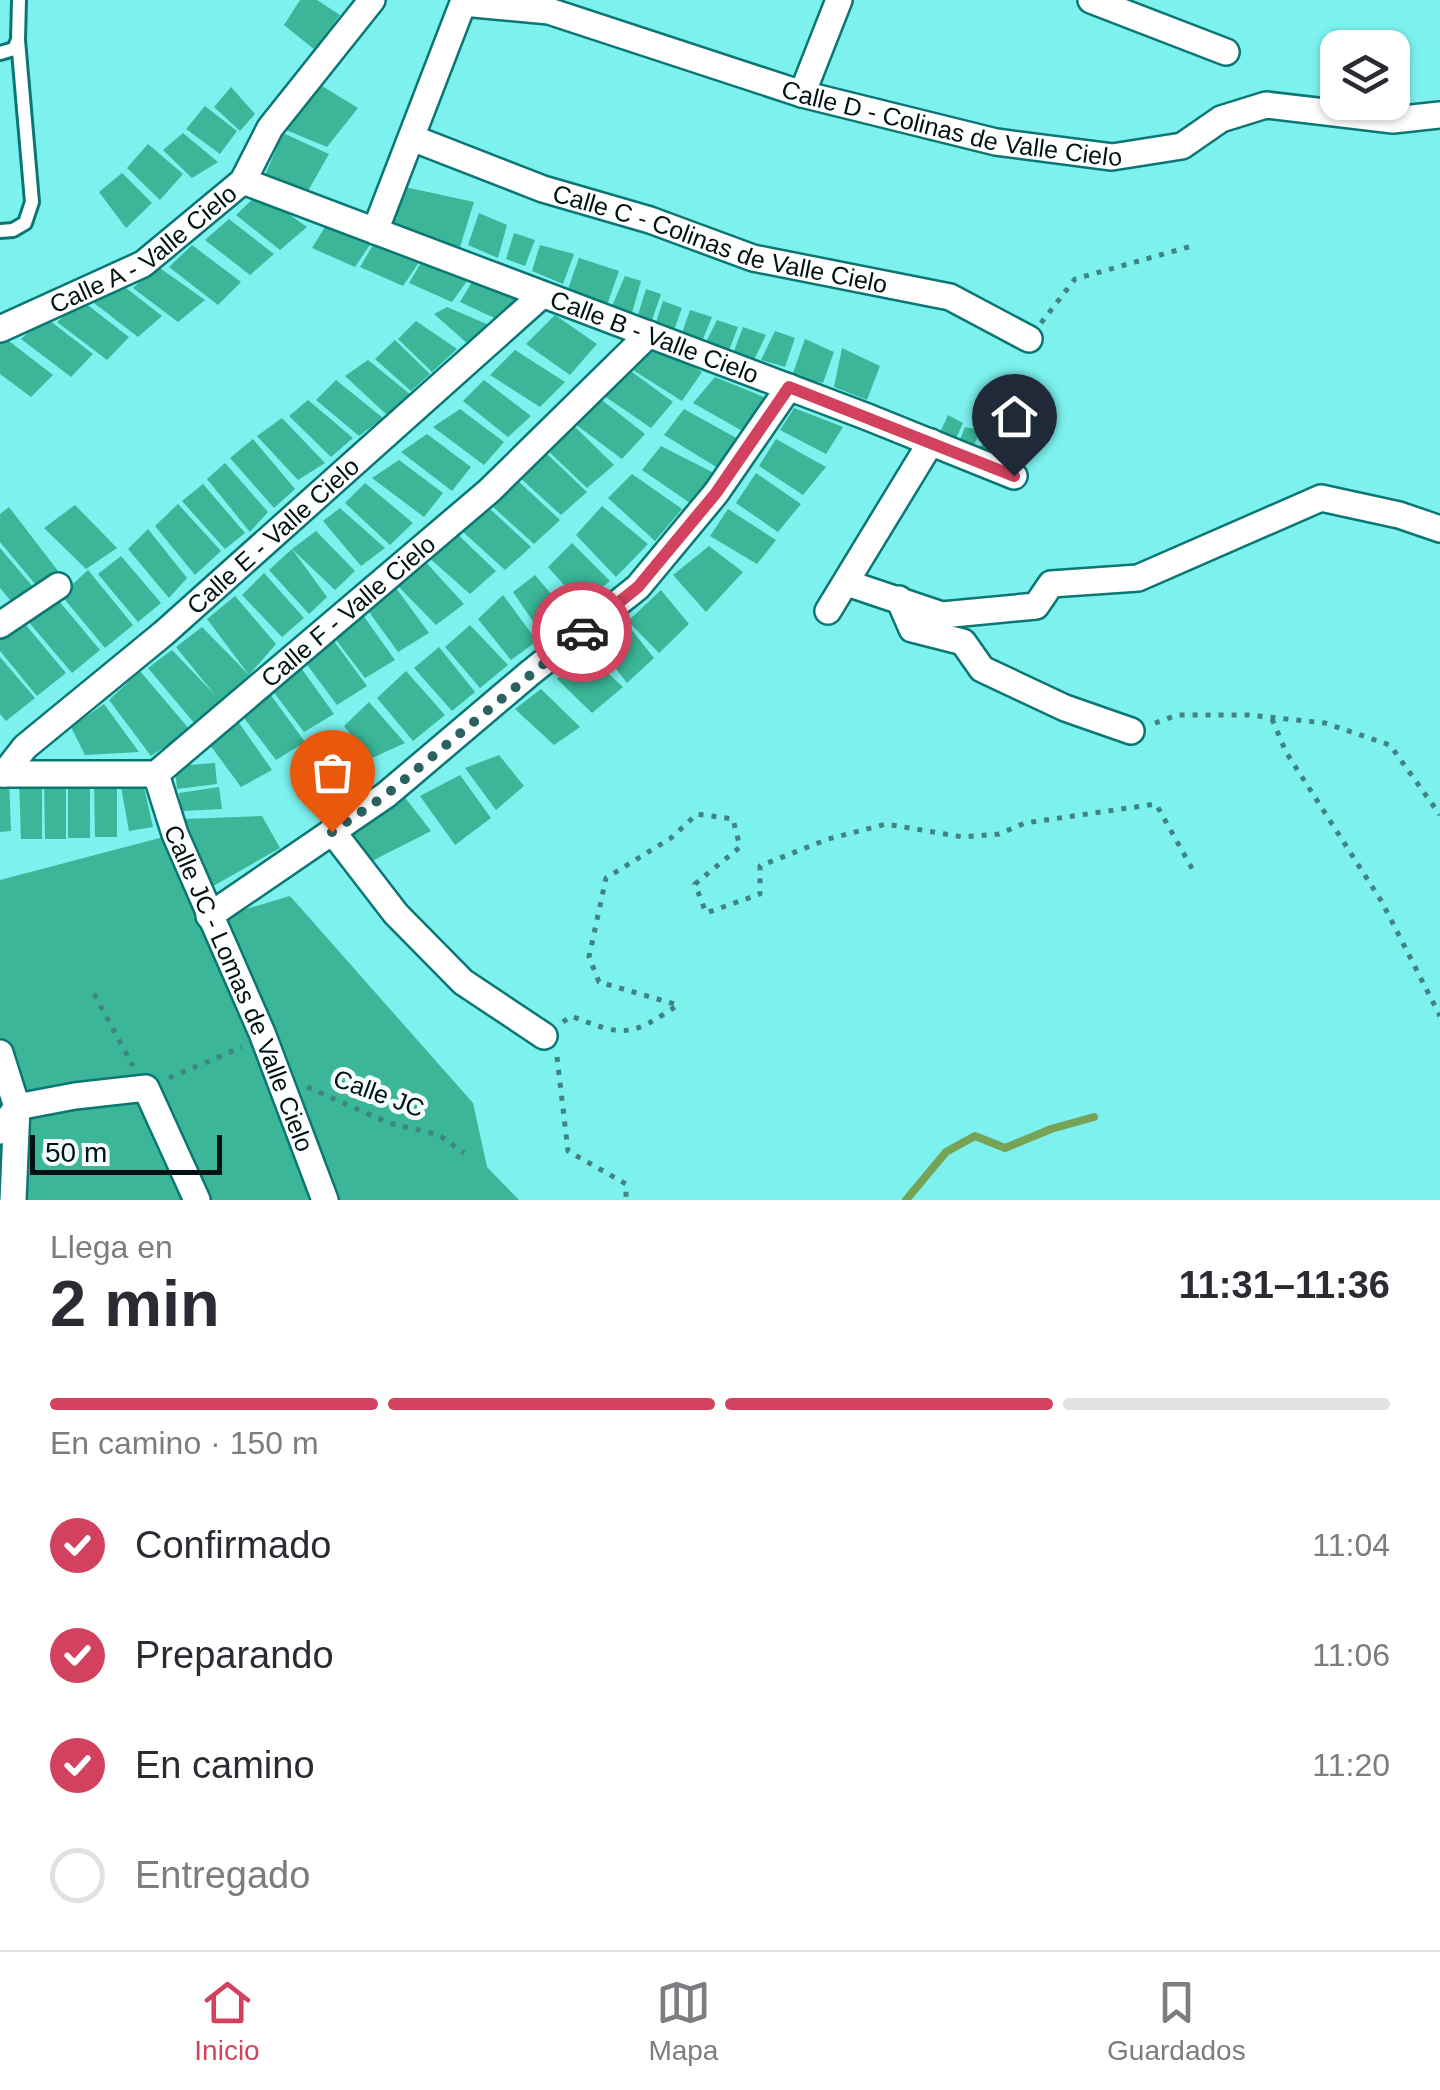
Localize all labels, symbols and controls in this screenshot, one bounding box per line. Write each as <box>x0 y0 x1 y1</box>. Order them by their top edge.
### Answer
map controls <box>1320 30 1410 120</box>
button: layers <box>1320 30 1410 120</box>
street label: Calle D - Colinas de Valle Cielo <box>778 74 1124 171</box>
street label: Calle A - Valle Cielo <box>45 179 242 319</box>
street label: Calle C - Colinas de Valle Cielo <box>550 179 890 298</box>
street label: Calle B - Valle Cielo <box>546 284 763 389</box>
pin <box>972 374 1057 477</box>
icon: home <box>987 389 1042 444</box>
street label: Calle E - Valle Cielo <box>181 452 364 620</box>
street label: Calle F - Valle Cielo <box>255 529 441 692</box>
courier <box>532 582 632 682</box>
icon: car <box>555 605 610 660</box>
pin <box>290 730 375 833</box>
icon: bag <box>305 745 360 800</box>
street label: Calle JC - Lomas de Valle Cielo <box>159 821 319 1155</box>
street label: Calle JC <box>330 1064 428 1122</box>
scale bar <box>30 1130 222 1174</box>
text: 50 m <box>45 1137 107 1168</box>
text: Llega en <box>50 1229 173 1265</box>
text: 11:31–11:36 <box>1179 1264 1390 1306</box>
text: 2 min <box>50 1267 220 1340</box>
text: En camino · 150 m <box>50 1425 319 1461</box>
icon: check <box>50 1518 105 1573</box>
text: Confirmado <box>135 1524 331 1566</box>
text: 11:04 <box>1312 1527 1390 1563</box>
icon: check <box>50 1628 105 1683</box>
text: Preparando <box>135 1634 334 1676</box>
text: 11:06 <box>1312 1637 1390 1673</box>
icon: check <box>50 1738 105 1793</box>
text: En camino <box>135 1744 315 1786</box>
text: 11:20 <box>1312 1747 1390 1783</box>
text: Entregado <box>135 1854 310 1896</box>
tab: Inicio <box>194 1975 260 2067</box>
tab: Mapa <box>648 1975 718 2067</box>
tab: Guardados <box>1107 1975 1246 2067</box>

